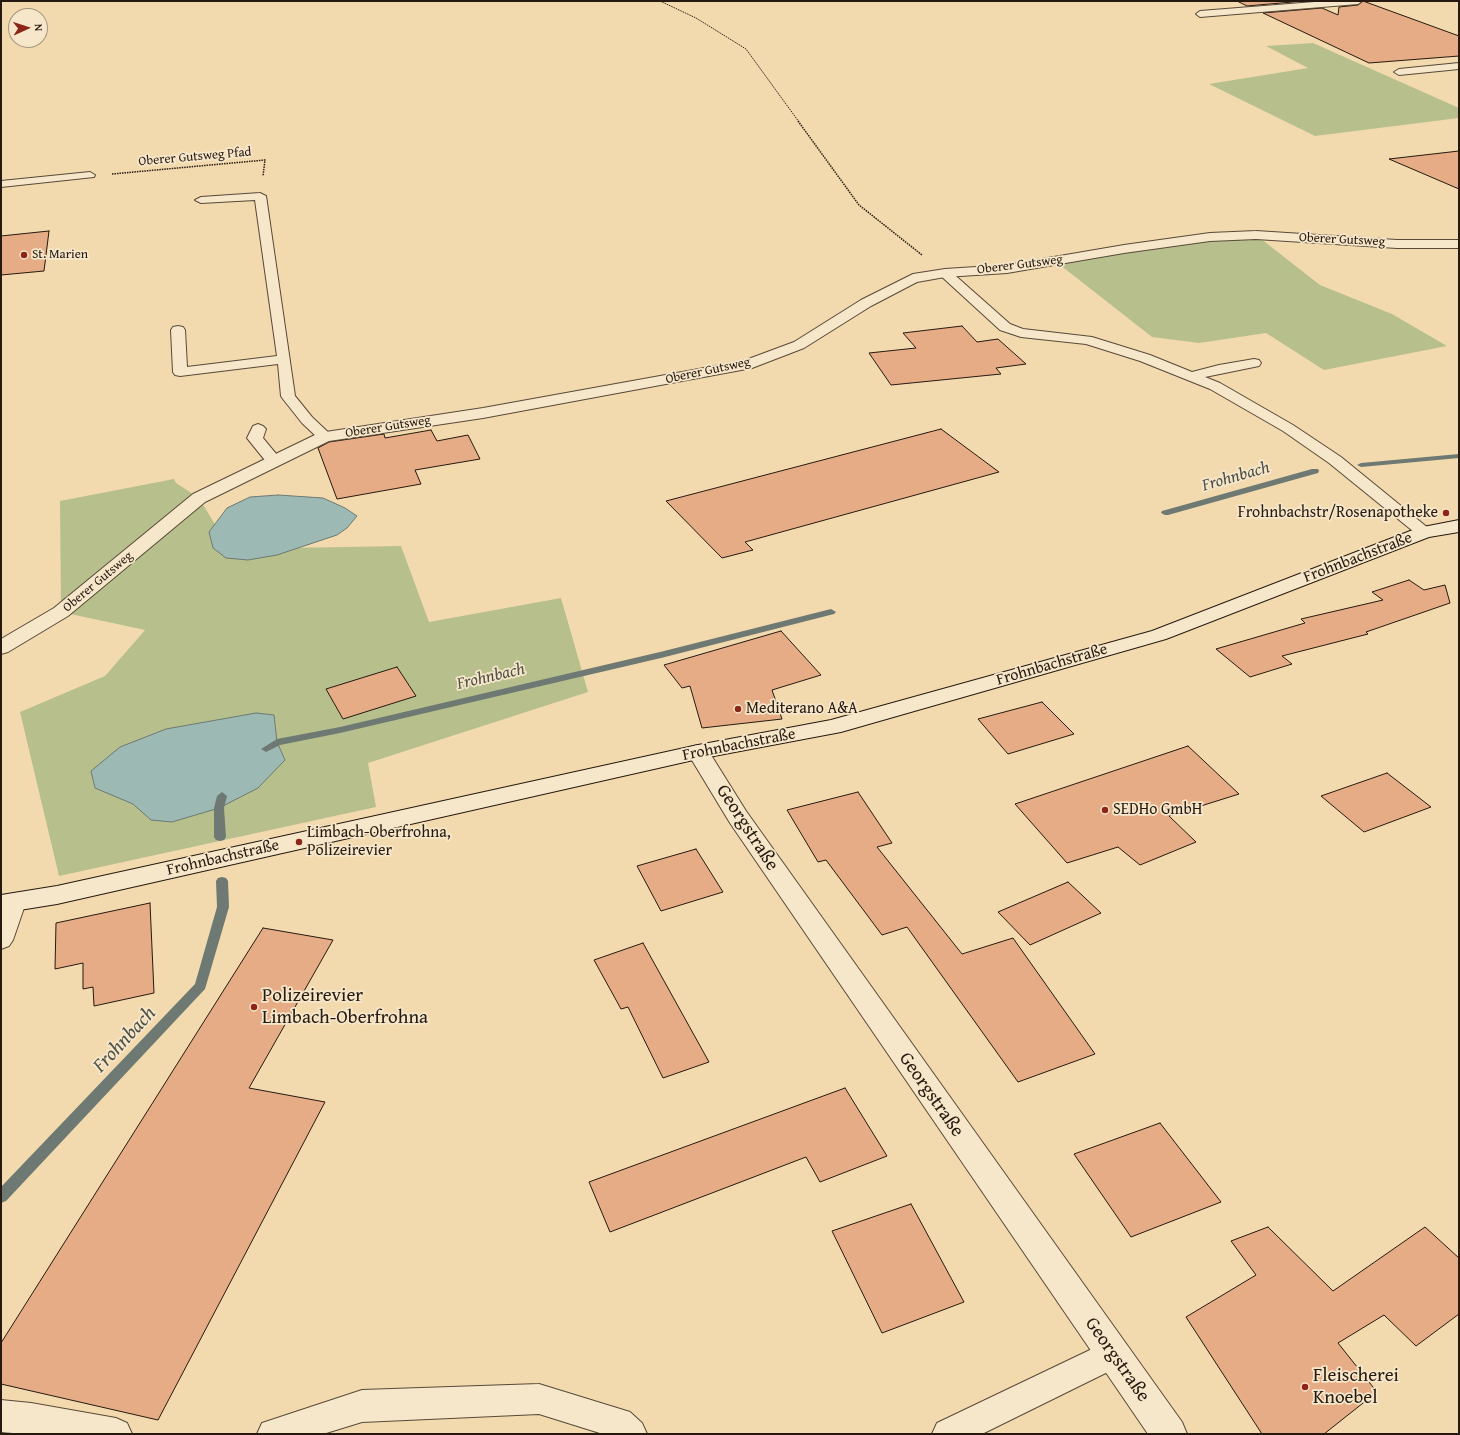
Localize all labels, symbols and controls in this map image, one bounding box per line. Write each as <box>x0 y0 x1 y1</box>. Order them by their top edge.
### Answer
north arrow <box>8 8 48 48</box>
text: N <box>31 23 47 32</box>
street label: Oberer Gutsweg Pfad <box>138 144 252 170</box>
street label: Oberer Gutsweg <box>1299 230 1385 250</box>
place label: St. Marien <box>32 247 88 263</box>
marker: St. Marien <box>19 250 29 260</box>
street label: Oberer Gutsweg <box>976 252 1064 278</box>
street label: Oberer Gutsweg <box>664 354 752 388</box>
street label: Oberer Gutsweg <box>344 413 432 441</box>
water label: Frohnbach <box>1200 458 1272 496</box>
place label: Frohnbachstr/Rosenapotheke <box>1238 503 1438 523</box>
marker: Frohnbachstr/Rosenapotheke <box>1441 508 1451 518</box>
street label: Frohnbachstraße <box>1301 528 1415 588</box>
street label: Oberer Gutsweg <box>60 548 136 616</box>
street label: Frohnbachstraße <box>994 640 1110 690</box>
water label: Frohnbach <box>455 659 527 695</box>
place label: Mediterano A&A <box>746 699 858 719</box>
marker: Mediterano A&A <box>733 704 743 714</box>
street label: Frohnbachstraße <box>681 725 797 765</box>
street label: Georgstraße <box>711 781 783 875</box>
place label: SEDHo GmbH <box>1113 800 1202 820</box>
marker: SEDHo GmbH <box>1100 805 1110 815</box>
place label: Limbach-Oberfrohna, Polizeirevier <box>307 823 451 861</box>
street label: Frohnbachstraße <box>165 836 281 880</box>
marker: Limbach-Oberfrohna, Polizeirevier <box>294 837 304 847</box>
place label: Polizeirevier Limbach-Oberfrohna <box>262 985 428 1029</box>
water label: Frohnbach <box>88 1002 162 1078</box>
marker: Polizeirevier Limbach-Oberfrohna <box>249 1002 259 1012</box>
street label: Georgstraße <box>894 1048 968 1142</box>
street label: Georgstraße <box>1080 1313 1154 1407</box>
place label: Fleischerei Knoebel <box>1313 1365 1399 1409</box>
marker: Fleischerei Knoebel <box>1300 1382 1310 1392</box>

